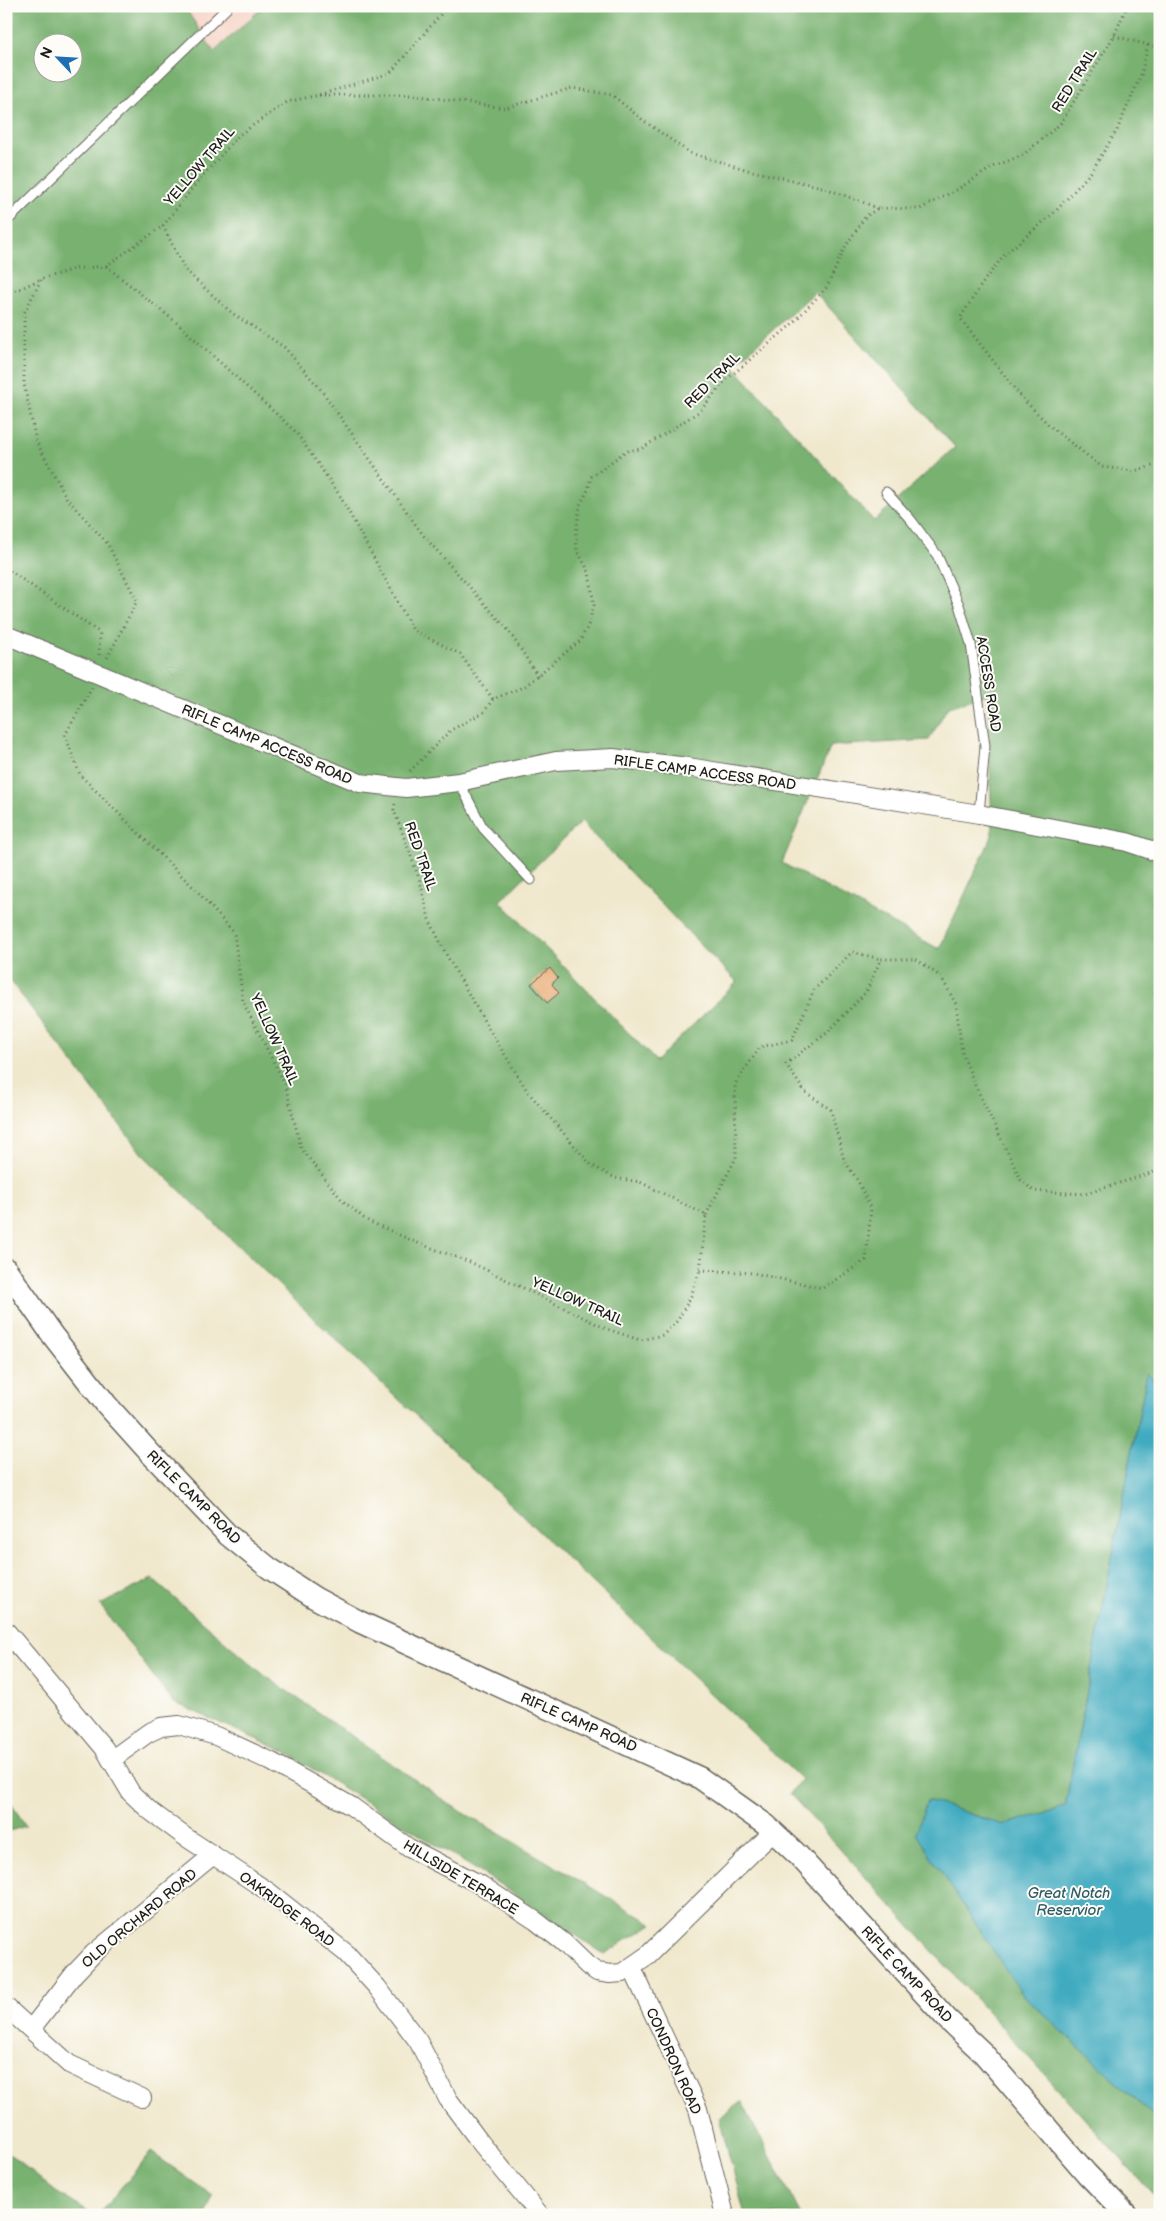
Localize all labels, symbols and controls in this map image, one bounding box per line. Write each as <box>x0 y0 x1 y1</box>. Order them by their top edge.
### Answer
north arrow <box>32 32 82 82</box>
text: N <box>37 44 57 61</box>
street label: RED TRAIL <box>1048 45 1101 115</box>
street label: YELLOW TRAIL <box>160 123 238 210</box>
street label: RED TRAIL <box>681 349 744 412</box>
street label: ACCESS ROAD <box>973 635 1004 733</box>
street label: RIFLE CAMP ACCESS ROAD <box>179 701 355 788</box>
street label: RIFLE CAMP ACCESS ROAD <box>613 751 797 794</box>
street label: RED TRAIL <box>401 819 440 893</box>
street label: YELLOW TRAIL <box>246 990 302 1088</box>
street label: YELLOW TRAIL <box>528 1273 626 1329</box>
street label: RIFLE CAMP ROAD <box>143 1447 244 1548</box>
street label: RIFLE CAMP ROAD <box>518 1689 640 1756</box>
street label: HILLSIDE TERRACE <box>400 1836 521 1918</box>
street label: OLD ORCHARD ROAD <box>78 1865 200 1971</box>
street label: OAKRIDGE ROAD <box>236 1868 338 1951</box>
water label: Great Notch Reservior <box>1028 1884 1110 1920</box>
street label: RIFLE CAMP ROAD <box>858 1923 956 2026</box>
street label: CONDRON ROAD <box>642 2005 705 2117</box>

